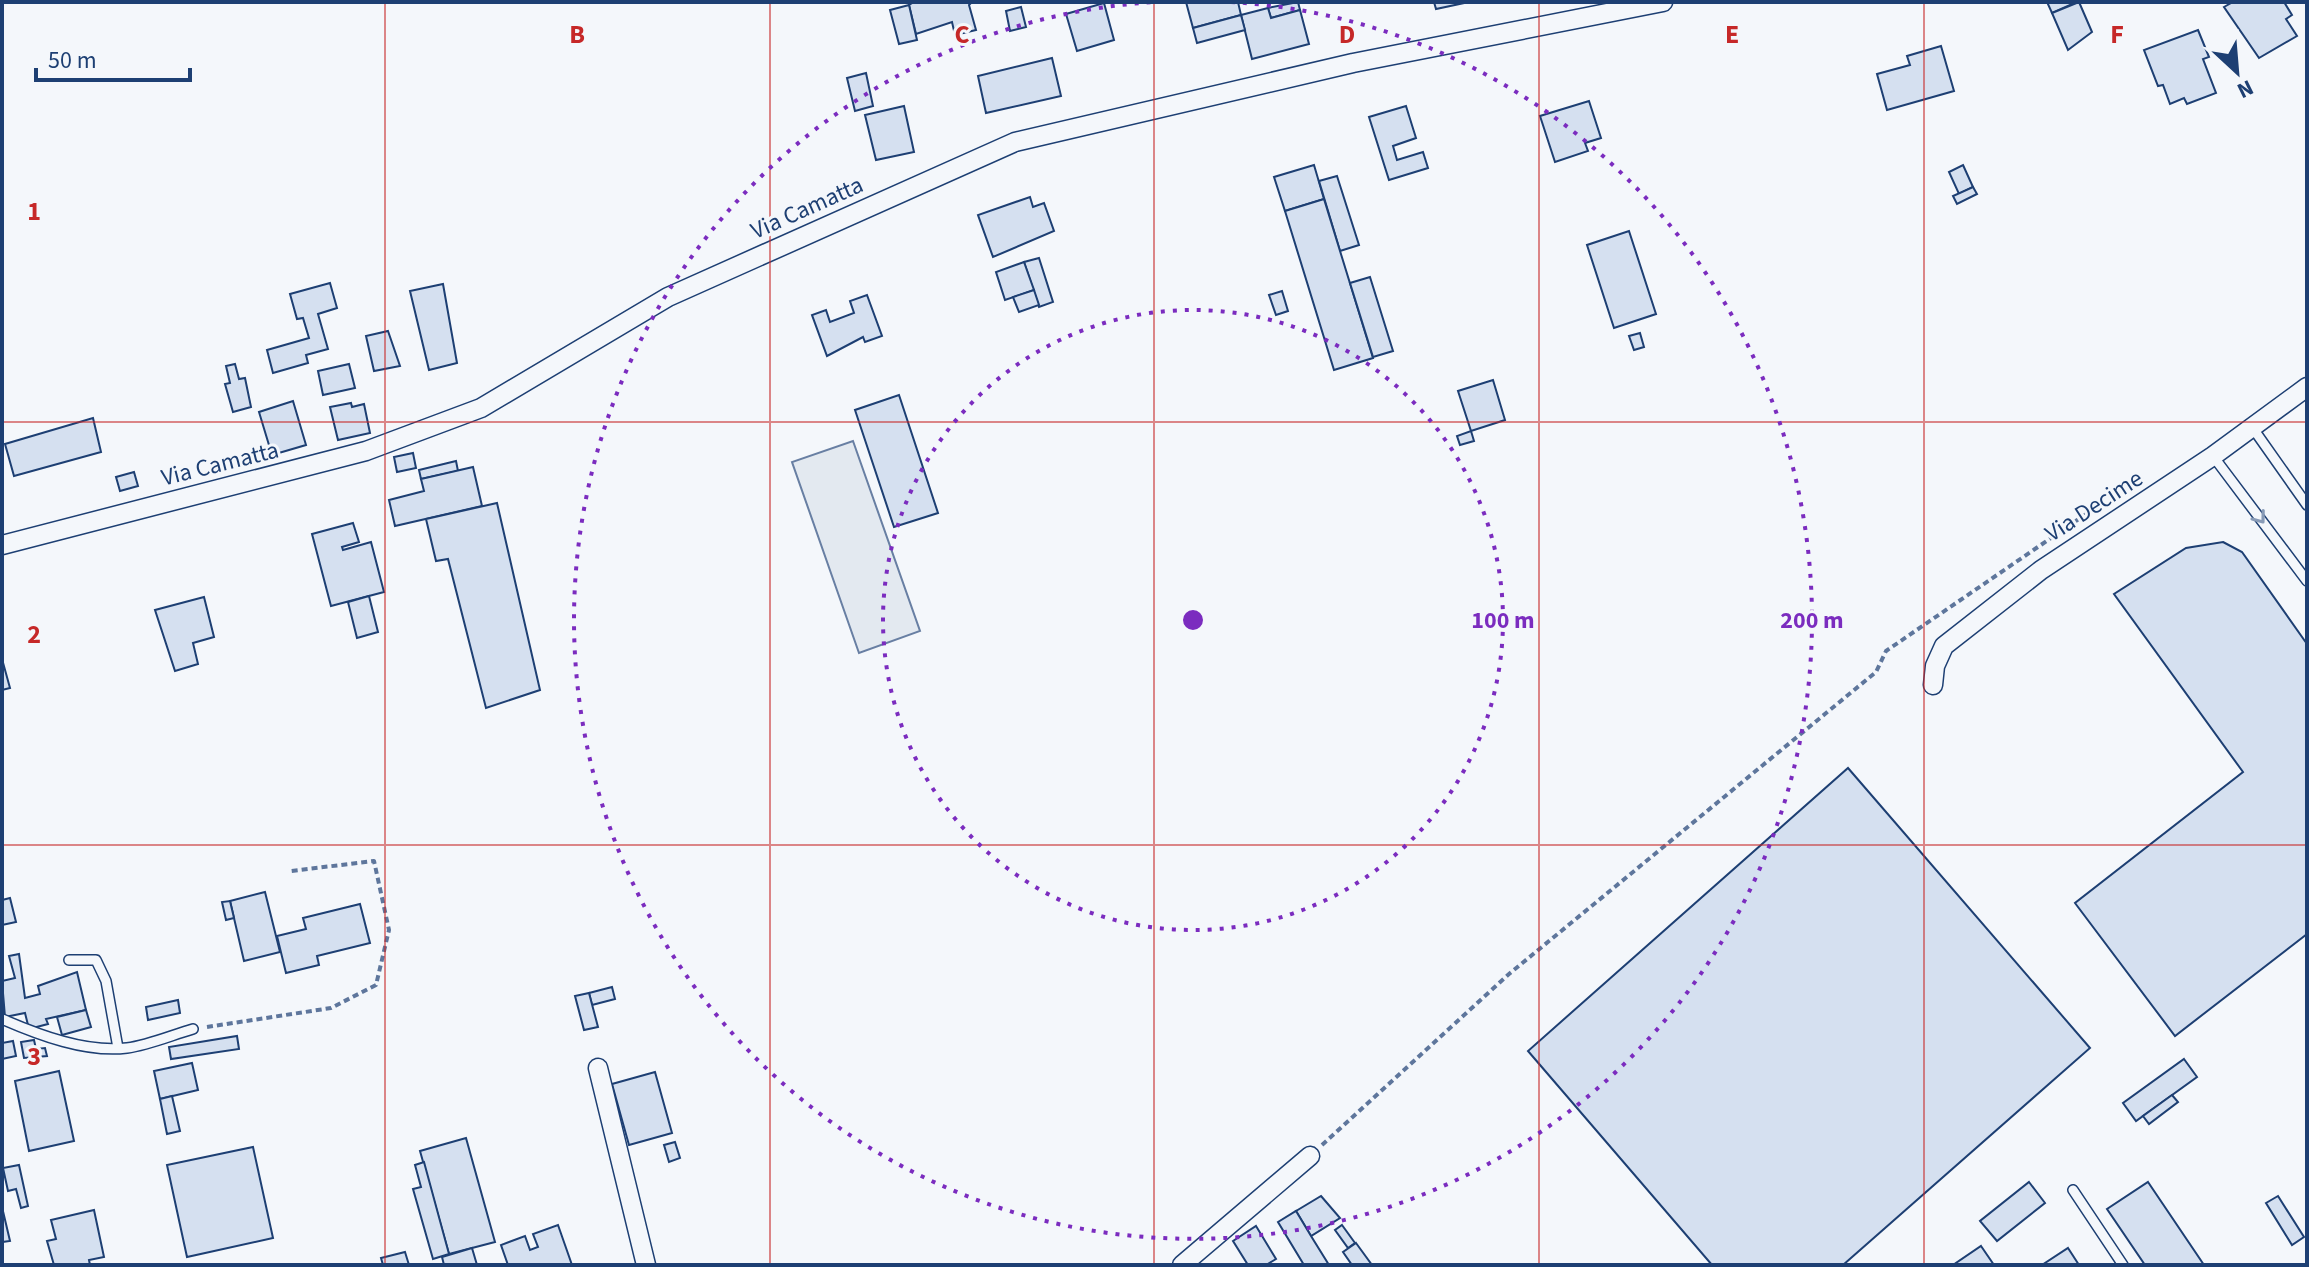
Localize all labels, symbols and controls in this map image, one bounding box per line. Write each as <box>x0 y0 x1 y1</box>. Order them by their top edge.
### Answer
text: B <box>569 16 585 53</box>
text: C <box>954 16 970 53</box>
text: D <box>1339 16 1355 53</box>
text: E <box>1725 16 1739 53</box>
text: F <box>2110 16 2124 53</box>
scale bar <box>36 32 190 82</box>
north arrow <box>2197 32 2277 112</box>
text: 50 m <box>48 43 97 78</box>
text: N <box>2232 71 2259 107</box>
street label: Via Camatta <box>745 168 869 248</box>
text: 1 <box>27 193 41 230</box>
street label: Via Camatta <box>158 433 282 495</box>
street label: Via Decime <box>2038 461 2150 551</box>
one-way arrow <box>2251 510 2265 524</box>
text: 100 m <box>1471 603 1535 638</box>
text: 200 m <box>1780 603 1844 638</box>
centre of rings <box>1179 606 1207 634</box>
text: 2 <box>27 616 41 653</box>
text: 3 <box>27 1038 41 1075</box>

